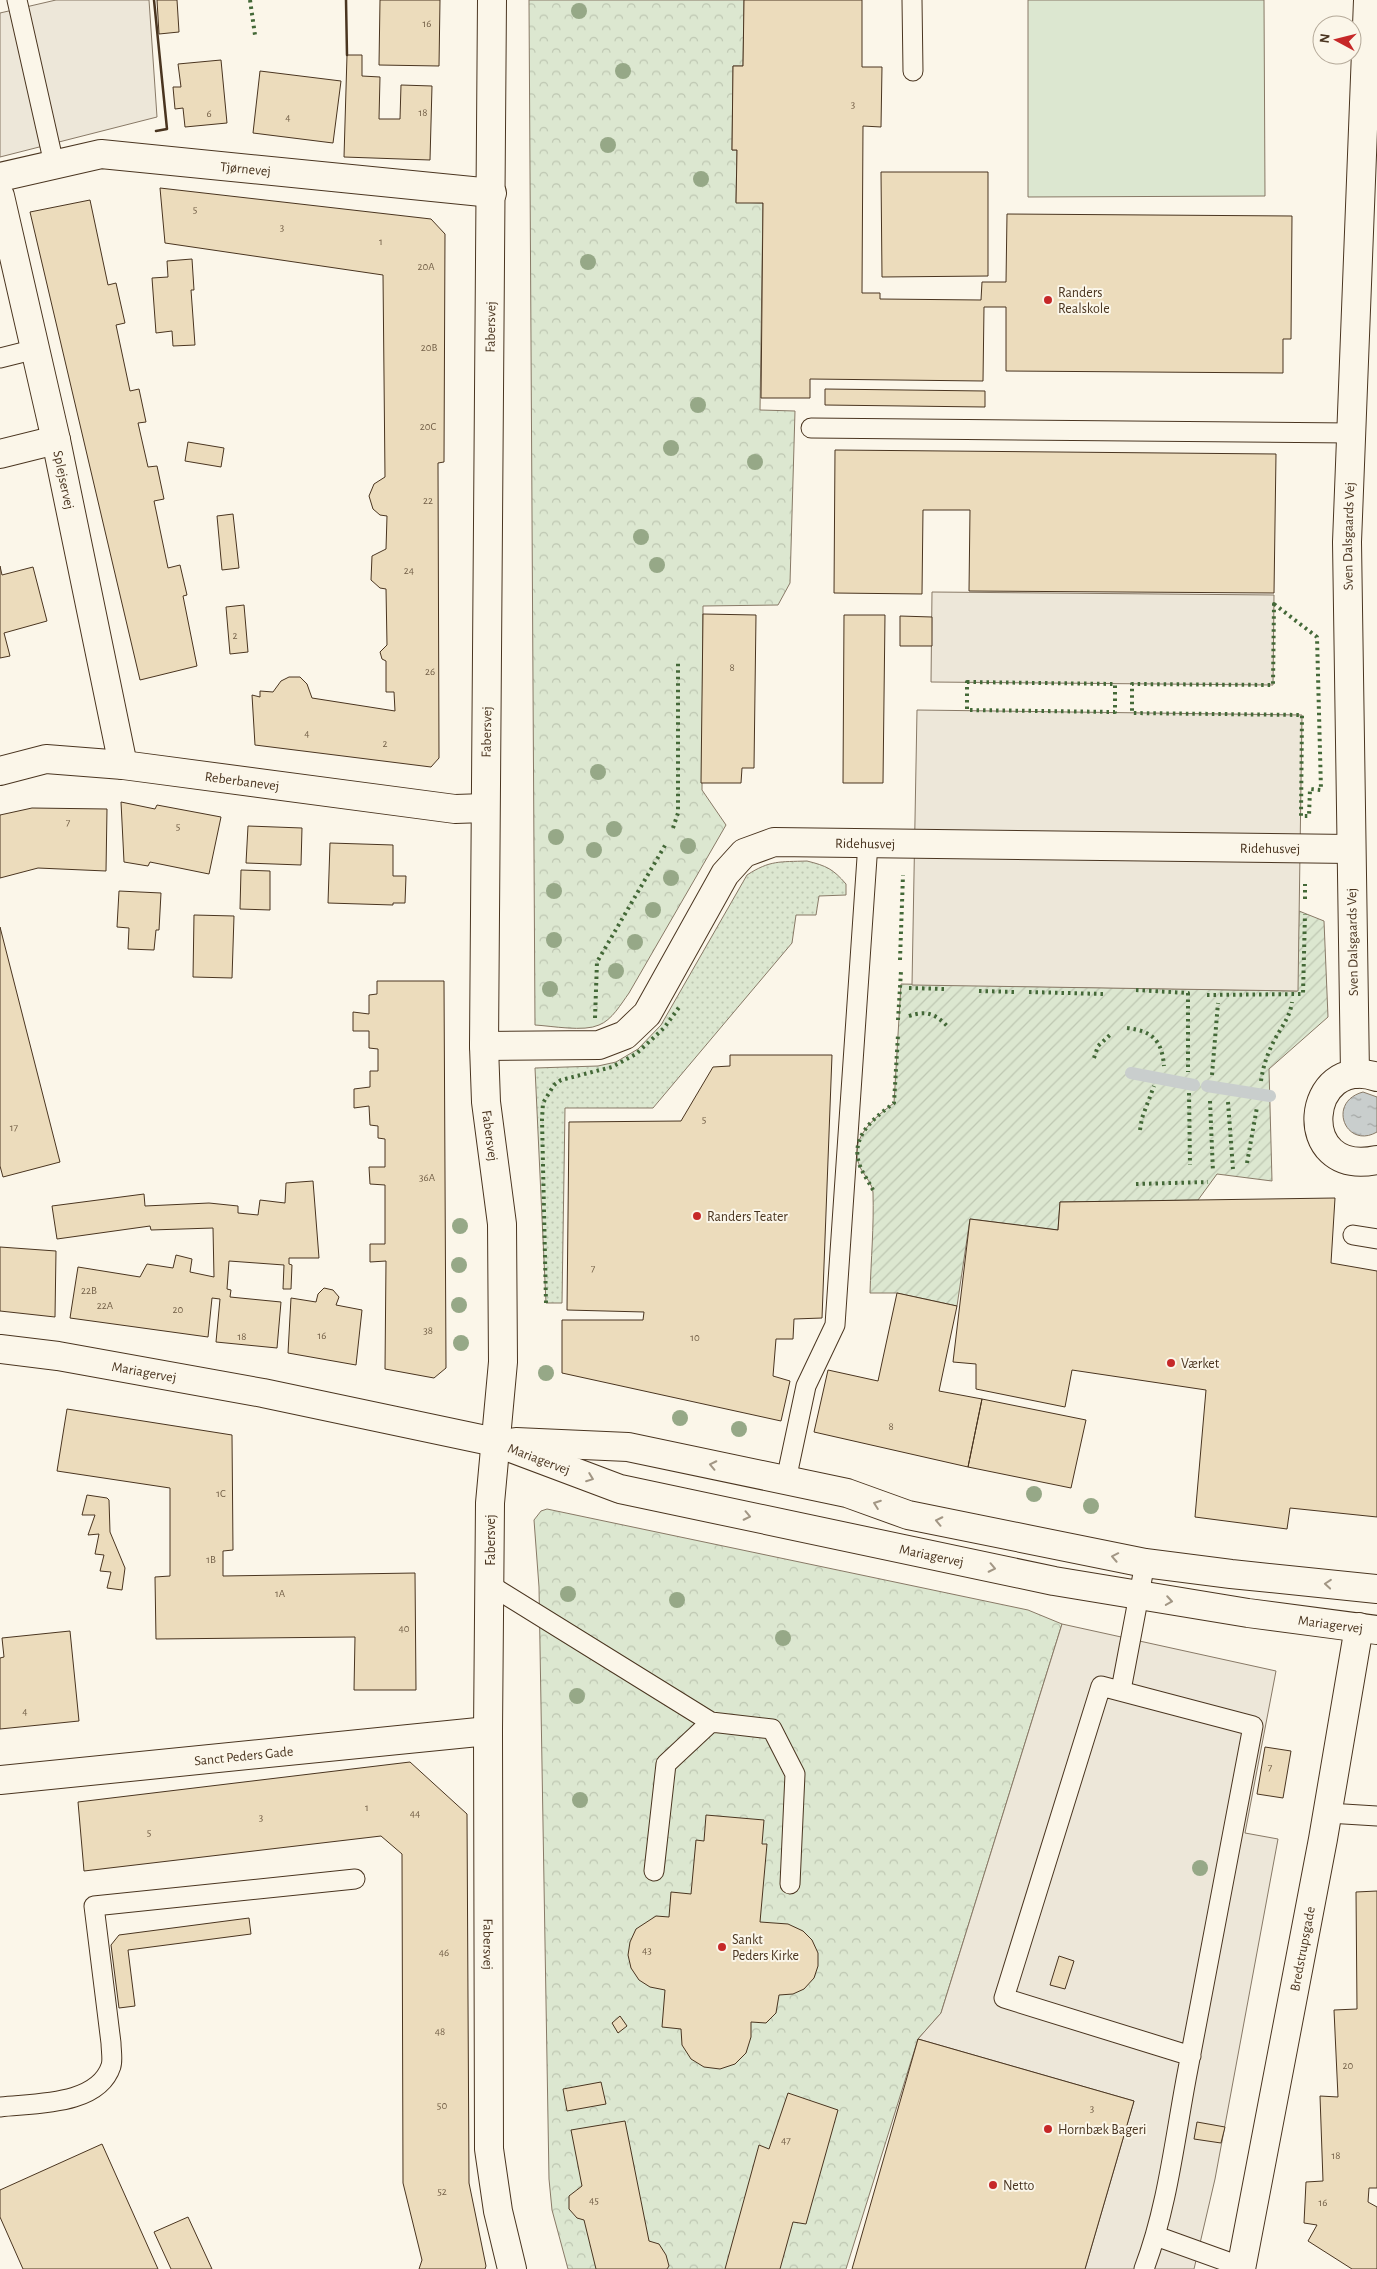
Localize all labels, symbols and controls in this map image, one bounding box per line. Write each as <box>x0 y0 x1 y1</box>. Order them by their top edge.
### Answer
north arrow <box>1312 15 1362 65</box>
house number: 16 <box>423 18 431 29</box>
text: N <box>1318 33 1333 44</box>
house number: 3 <box>851 99 856 110</box>
house number: 18 <box>419 107 428 118</box>
house number: 6 <box>206 108 212 119</box>
house number: 4 <box>285 112 291 123</box>
street label: Tjørnevej <box>220 160 272 179</box>
house number: 5 <box>193 204 198 215</box>
house number: 3 <box>280 222 285 233</box>
house number: 1 <box>379 236 383 247</box>
house number: 20A <box>417 261 435 272</box>
place label: Randers Realskole <box>1058 286 1110 316</box>
marker: Randers Realskole <box>1042 294 1054 306</box>
street label: Fabersvej <box>484 301 498 353</box>
house number: 20B <box>421 342 437 353</box>
house number: 20C <box>420 421 437 432</box>
street label: Splejservej <box>50 449 76 511</box>
street label: Sven Dalsgaards Vej <box>1341 482 1357 590</box>
house number: 22 <box>423 495 433 506</box>
house number: 24 <box>404 565 414 576</box>
house number: 2 <box>232 630 238 641</box>
house number: 8 <box>729 662 735 673</box>
house number: 26 <box>425 666 435 677</box>
street label: Fabersvej <box>480 706 494 758</box>
house number: 4 <box>304 728 310 739</box>
house number: 2 <box>382 738 388 749</box>
street label: Reberbanevej <box>204 770 280 794</box>
house number: 7 <box>66 817 71 828</box>
house number: 5 <box>176 821 181 832</box>
street label: Ridehusvej <box>835 837 895 851</box>
street label: Ridehusvej <box>1240 842 1300 856</box>
street label: Sven Dalsgaards Vej <box>1345 888 1361 996</box>
street label: Fabersvej <box>479 1109 500 1162</box>
house number: 5 <box>702 1114 707 1125</box>
house number: 17 <box>10 1122 19 1133</box>
house number: 36A <box>419 1172 436 1183</box>
marker: Randers Teater <box>691 1210 703 1222</box>
place label: Randers Teater <box>707 1210 788 1224</box>
house number: 7 <box>591 1263 596 1274</box>
house number: 22B <box>81 1285 97 1296</box>
house number: 22A <box>97 1300 114 1311</box>
house number: 20 <box>173 1304 184 1315</box>
house number: 38 <box>423 1325 433 1336</box>
house number: 16 <box>318 1330 326 1341</box>
house number: 18 <box>238 1331 247 1342</box>
house number: 10 <box>690 1332 700 1343</box>
marker: Værket <box>1165 1357 1177 1369</box>
place label: Værket <box>1181 1357 1220 1371</box>
street label: Mariagervej <box>111 1360 178 1385</box>
house number: 8 <box>888 1421 894 1432</box>
street label: Mariagervej <box>506 1441 572 1478</box>
one-way arrow <box>709 1460 718 1470</box>
one-way arrow <box>585 1472 593 1482</box>
house number: 1C <box>216 1488 226 1499</box>
one-way arrow <box>873 1500 882 1510</box>
one-way arrow <box>743 1510 751 1521</box>
street label: Fabersvej <box>484 1514 498 1566</box>
one-way arrow <box>934 1517 943 1527</box>
street label: Mariagervej <box>898 1542 965 1570</box>
one-way arrow <box>1111 1552 1120 1563</box>
house number: 1B <box>206 1554 216 1565</box>
one-way arrow <box>987 1562 996 1573</box>
one-way arrow <box>1324 1579 1332 1590</box>
house number: 1A <box>275 1588 286 1599</box>
one-way arrow <box>1164 1595 1173 1605</box>
street label: Mariagervej <box>1297 1614 1364 1636</box>
house number: 40 <box>398 1623 410 1634</box>
house number: 4 <box>22 1706 28 1717</box>
street label: Sanct Peders Gade <box>194 1745 294 1768</box>
house number: 7 <box>1268 1762 1273 1773</box>
house number: 1 <box>365 1802 369 1813</box>
house number: 44 <box>410 1808 420 1819</box>
house number: 3 <box>259 1812 264 1823</box>
house number: 5 <box>147 1827 152 1838</box>
street label: Bredstrupsgade <box>1288 1905 1318 1993</box>
street label: Fabersvej <box>480 1919 495 1970</box>
place label: Sankt Peders Kirke <box>732 1933 799 1963</box>
marker: Sankt Peders Kirke <box>716 1941 728 1953</box>
house number: 43 <box>642 1945 652 1956</box>
house number: 46 <box>439 1947 449 1958</box>
house number: 48 <box>435 2026 445 2037</box>
house number: 20 <box>1343 2060 1354 2071</box>
house number: 50 <box>437 2100 447 2111</box>
house number: 3 <box>1090 2103 1095 2114</box>
marker: Hornbæk Bageri <box>1042 2123 1054 2135</box>
place label: Hornbæk Bageri <box>1058 2123 1146 2137</box>
house number: 47 <box>781 2135 791 2146</box>
house number: 18 <box>1332 2150 1341 2161</box>
marker: Netto <box>987 2179 999 2191</box>
place label: Netto <box>1003 2179 1034 2193</box>
house number: 52 <box>437 2186 447 2197</box>
house number: 45 <box>589 2195 599 2206</box>
house number: 16 <box>1319 2197 1327 2208</box>

